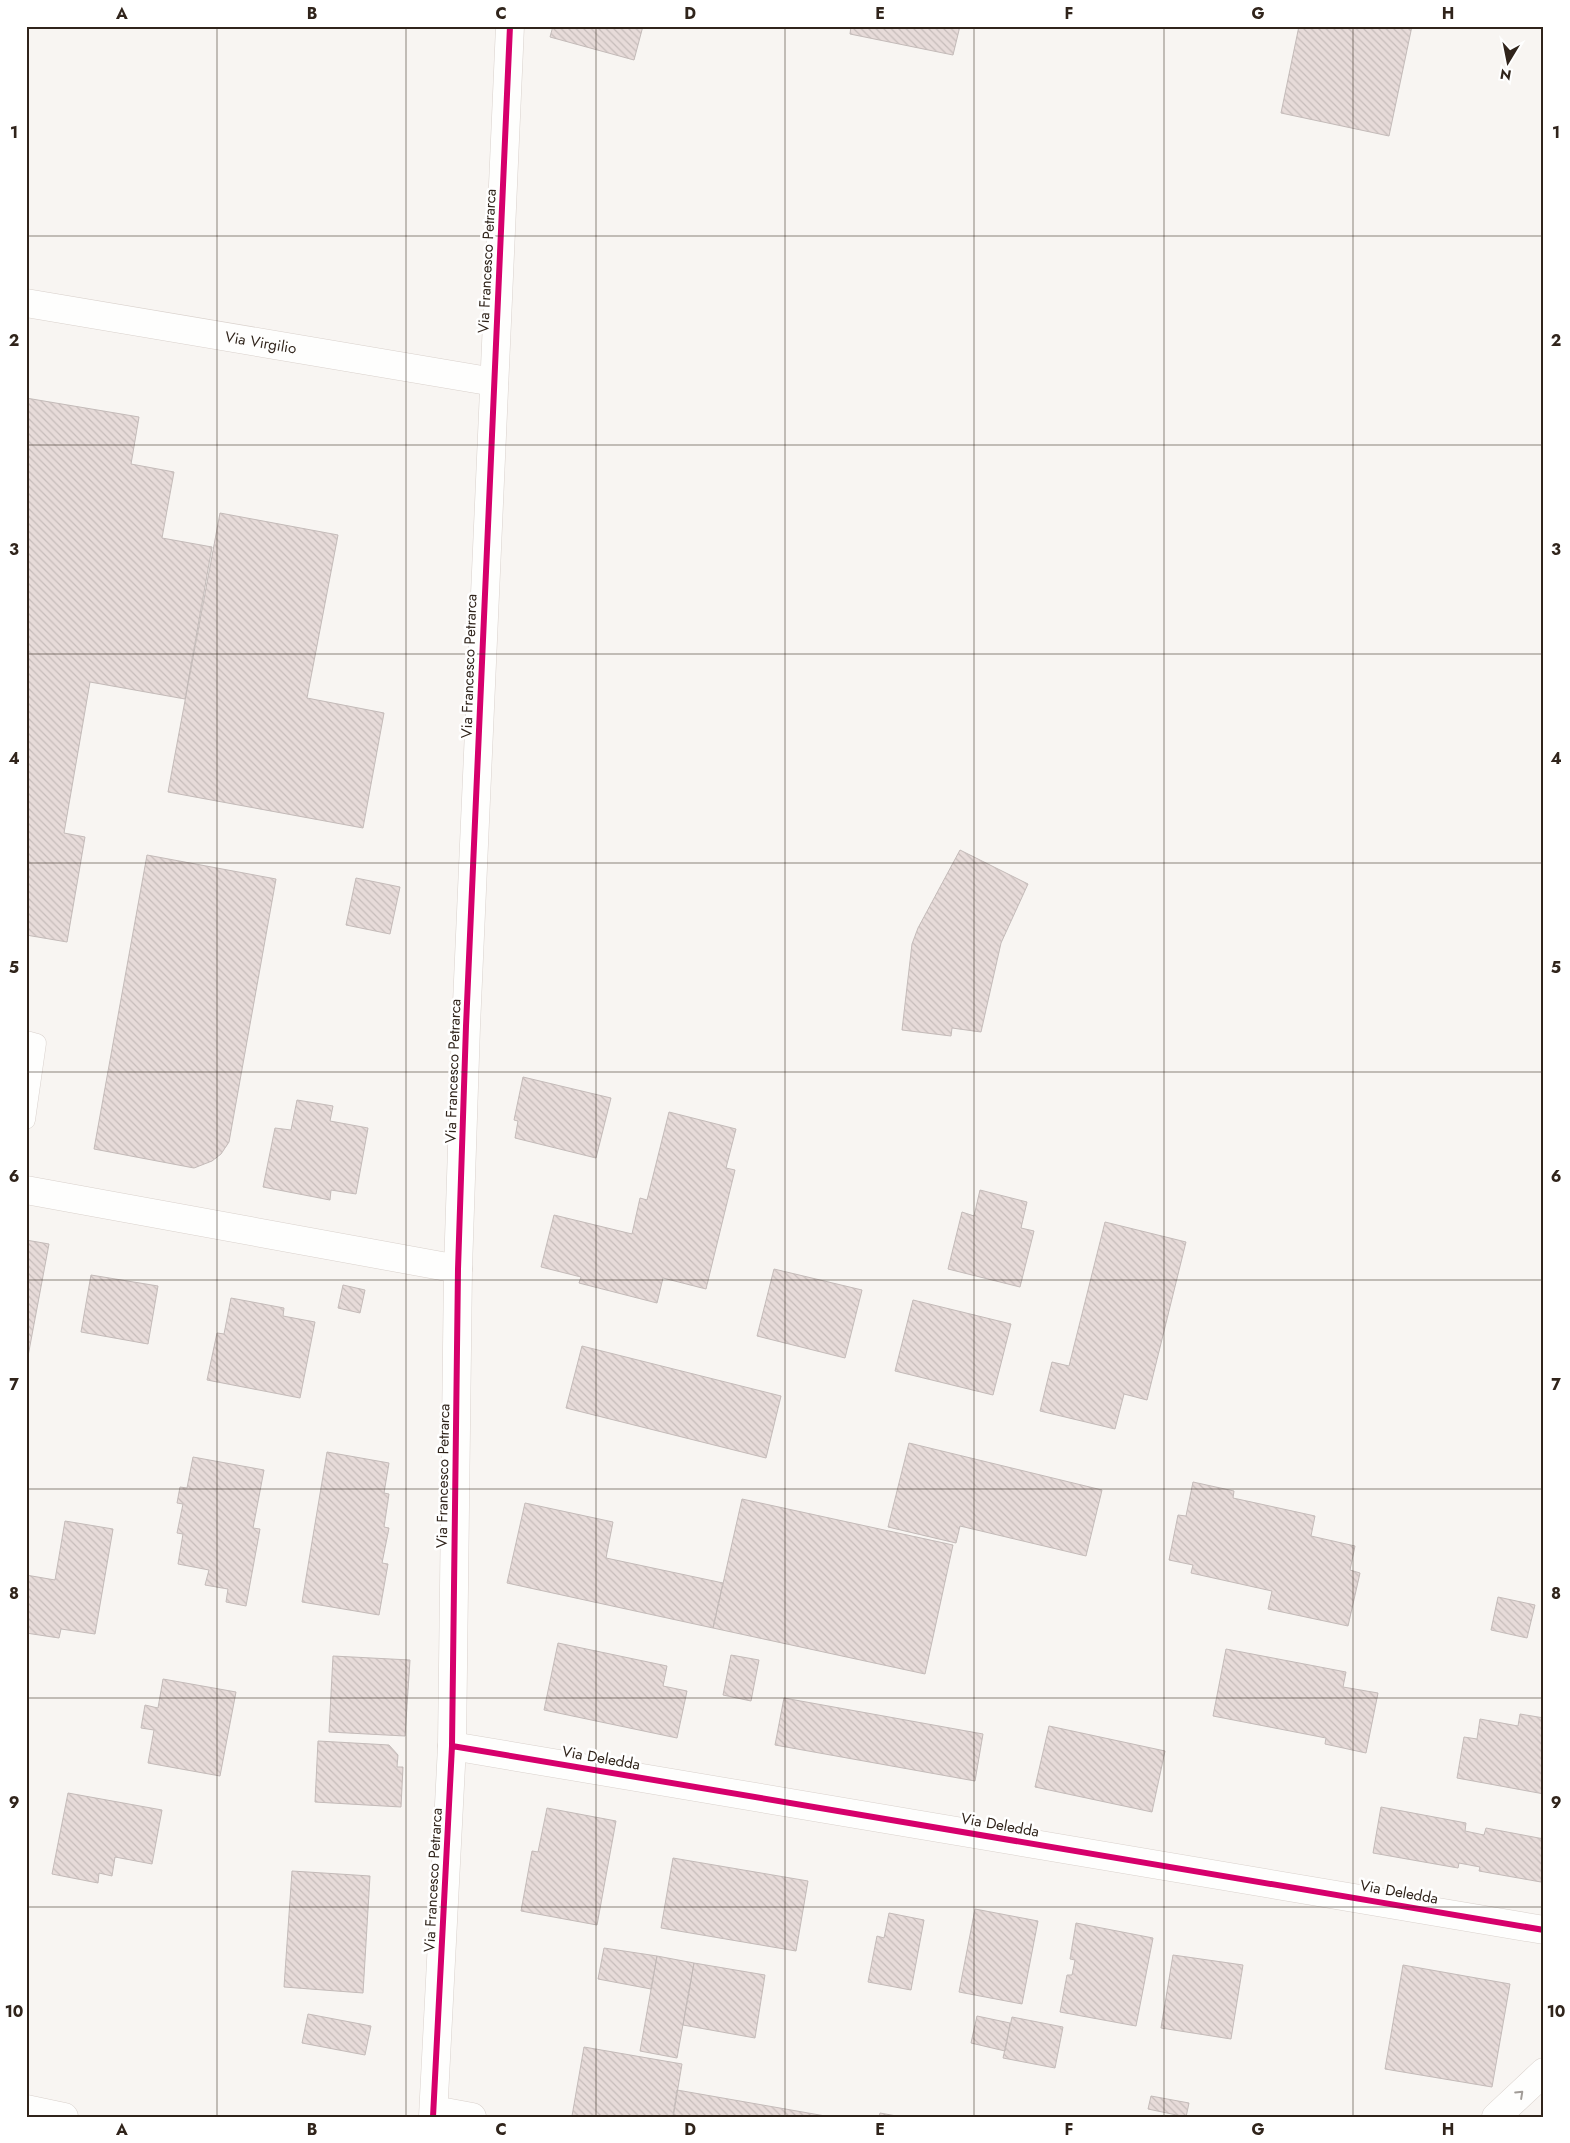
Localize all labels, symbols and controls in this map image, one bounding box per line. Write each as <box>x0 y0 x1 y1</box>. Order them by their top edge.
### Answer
text: A <box>115 2 128 25</box>
text: B <box>307 2 317 25</box>
text: C <box>495 2 507 25</box>
text: D <box>684 2 696 25</box>
text: E <box>875 2 885 25</box>
text: F <box>1065 2 1073 25</box>
text: G <box>1251 2 1265 25</box>
text: H <box>1442 2 1454 25</box>
north arrow <box>1482 38 1532 88</box>
text: N <box>1499 64 1513 86</box>
text: 1 <box>10 121 18 144</box>
text: 1 <box>1552 121 1560 144</box>
street label: Via Francesco Petrarca <box>472 188 502 334</box>
street label: Via Virgilio <box>223 326 298 359</box>
text: 2 <box>9 329 19 352</box>
text: 2 <box>1551 329 1561 352</box>
text: 3 <box>9 538 19 561</box>
text: 3 <box>1551 538 1561 561</box>
street label: Via Francesco Petrarca <box>455 593 483 739</box>
text: 4 <box>8 747 20 770</box>
text: 4 <box>1550 747 1562 770</box>
text: 5 <box>9 956 19 979</box>
text: 5 <box>1551 956 1561 979</box>
street label: Via Francesco Petrarca <box>439 998 467 1144</box>
text: 6 <box>9 1165 19 1188</box>
text: 6 <box>1551 1165 1561 1188</box>
text: 7 <box>9 1373 19 1396</box>
text: 7 <box>1551 1373 1561 1396</box>
street label: Via Francesco Petrarca <box>431 1404 455 1548</box>
text: 8 <box>9 1582 19 1605</box>
text: 8 <box>1551 1582 1561 1605</box>
street label: Via Deledda <box>560 1740 642 1776</box>
text: 9 <box>9 1791 19 1814</box>
text: 9 <box>1551 1791 1561 1814</box>
street label: Via Francesco Petrarca <box>418 1807 448 1953</box>
street label: Via Deledda <box>959 1807 1041 1843</box>
street label: Via Deledda <box>1358 1874 1440 1910</box>
text: 10 <box>5 2000 23 2023</box>
text: 10 <box>1547 2000 1565 2023</box>
one-way arrow <box>1514 2091 1523 2100</box>
text: A <box>115 2118 128 2141</box>
text: B <box>307 2118 317 2141</box>
text: C <box>495 2118 507 2141</box>
text: D <box>684 2118 696 2141</box>
text: E <box>875 2118 885 2141</box>
text: F <box>1065 2118 1073 2141</box>
text: G <box>1251 2118 1265 2141</box>
text: H <box>1442 2118 1454 2141</box>

